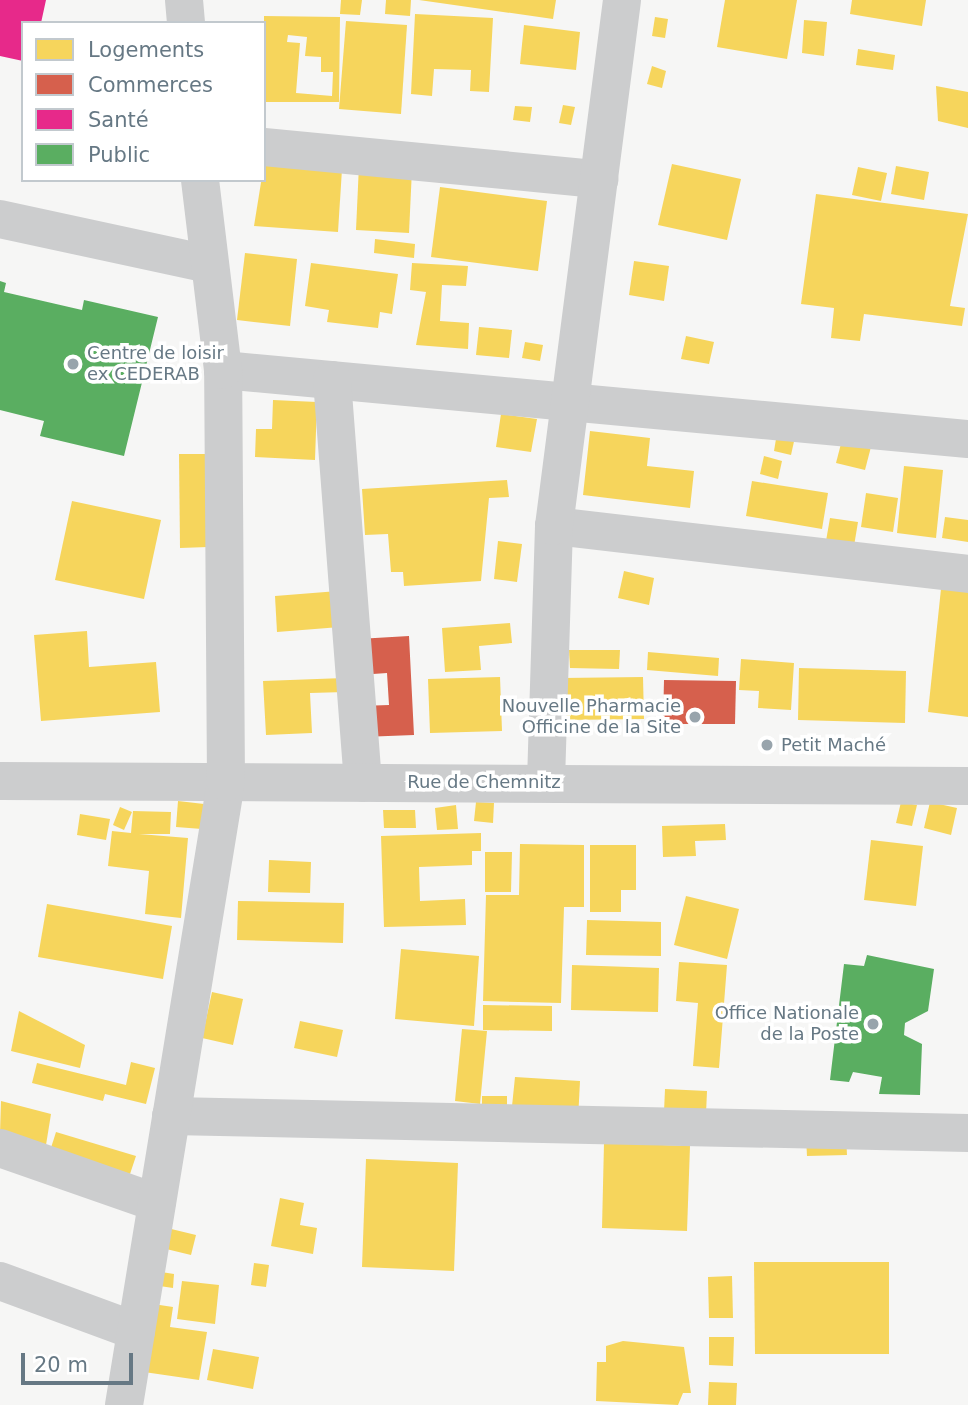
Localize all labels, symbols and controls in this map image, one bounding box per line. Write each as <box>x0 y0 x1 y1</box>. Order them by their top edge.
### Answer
legend <box>21 21 266 182</box>
text: Logements <box>88 38 204 62</box>
text: Commerces <box>88 73 213 97</box>
text: Santé <box>88 108 149 132</box>
text: Public <box>88 143 150 167</box>
place label: Centre de loisir ex CEDERAB <box>87 343 224 386</box>
marker: Centre de loisir ex CEDERAB <box>65 356 81 372</box>
place label: Nouvelle Pharmacie Officine de la Site <box>502 696 681 738</box>
marker: Nouvelle Pharmacie Officine de la Site <box>687 709 703 725</box>
place label: Petit Maché <box>781 734 886 756</box>
marker: Petit Maché <box>759 737 775 753</box>
street label: Rue de Chemnitz <box>407 771 561 793</box>
place label: Office Nationale de la Poste <box>715 1003 859 1046</box>
marker: Office Nationale de la Poste <box>865 1016 881 1032</box>
scale bar <box>24 1338 136 1382</box>
text: 20 m <box>34 1353 88 1377</box>

